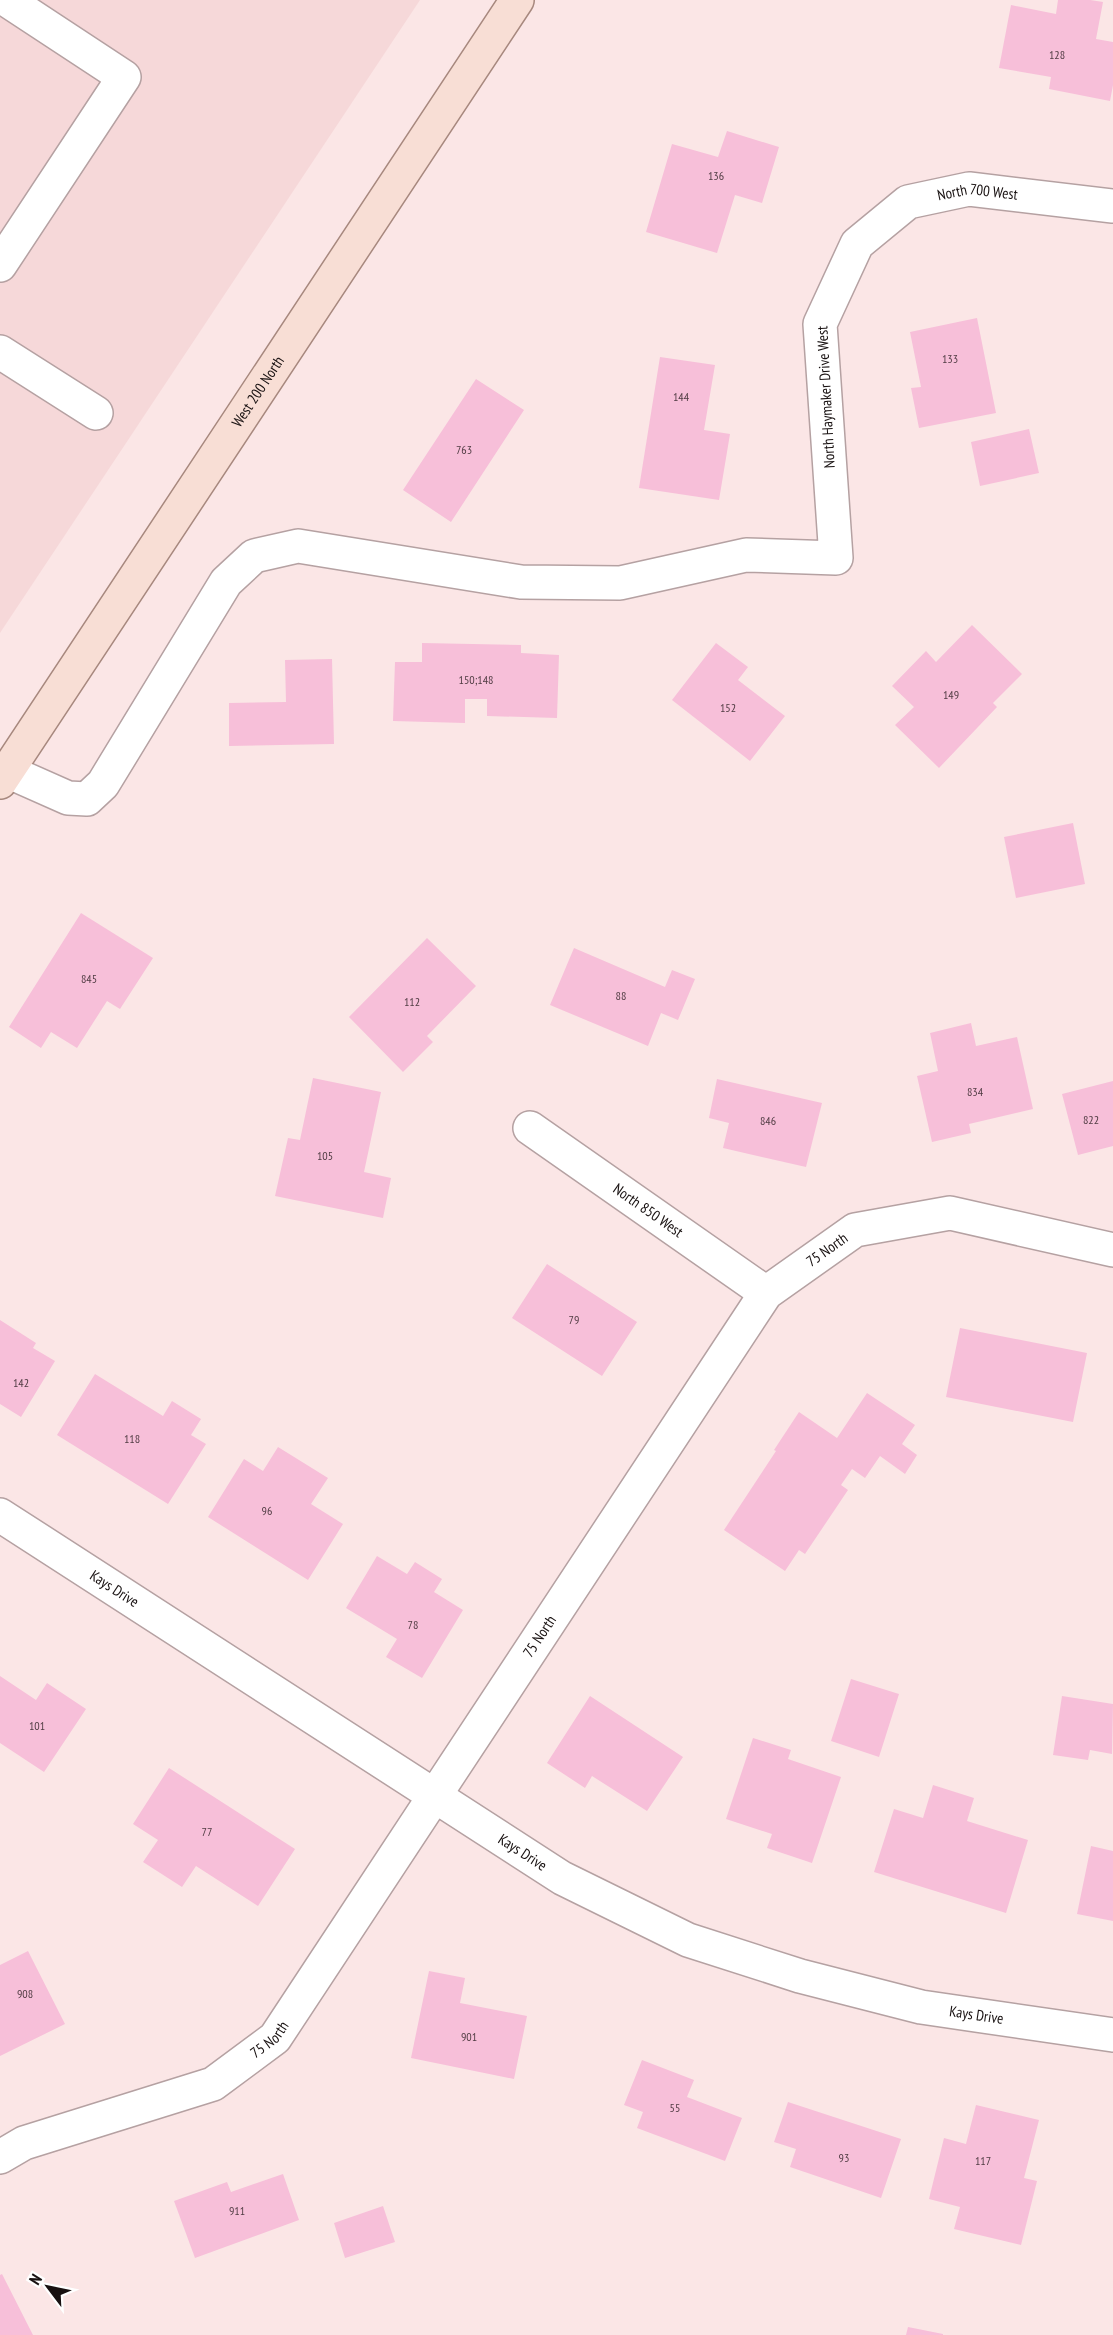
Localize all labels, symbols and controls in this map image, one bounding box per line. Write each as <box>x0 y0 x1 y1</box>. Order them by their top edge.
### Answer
house number: 128 <box>1049 47 1065 62</box>
house number: 136 <box>708 168 724 183</box>
street label: North 700 West <box>935 179 1019 205</box>
street label: North Haymaker Drive West <box>812 325 839 469</box>
house number: 133 <box>942 351 958 366</box>
street label: West 200 North <box>227 352 288 431</box>
house number: 144 <box>673 389 690 404</box>
house number: 763 <box>456 442 472 457</box>
house number: 150;148 <box>459 672 494 687</box>
house number: 149 <box>943 687 959 702</box>
house number: 152 <box>720 700 736 715</box>
house number: 845 <box>81 971 97 986</box>
house number: 88 <box>616 988 626 1003</box>
house number: 112 <box>404 994 420 1009</box>
house number: 834 <box>967 1084 984 1099</box>
house number: 822 <box>1083 1112 1099 1127</box>
house number: 846 <box>760 1113 776 1128</box>
house number: 105 <box>317 1148 333 1163</box>
street label: North 850 West <box>610 1179 687 1241</box>
street label: 75 North <box>802 1228 851 1271</box>
house number: 79 <box>569 1312 579 1327</box>
house number: 142 <box>13 1375 29 1390</box>
house number: 118 <box>124 1431 140 1446</box>
house number: 96 <box>262 1503 272 1518</box>
street label: Kays Drive <box>87 1566 142 1611</box>
street label: 75 North <box>519 1611 560 1661</box>
house number: 78 <box>408 1617 418 1632</box>
house number: 101 <box>29 1718 45 1733</box>
house number: 77 <box>202 1824 212 1839</box>
street label: Kays Drive <box>495 1829 551 1875</box>
house number: 908 <box>17 1986 33 2001</box>
street label: Kays Drive <box>948 2001 1005 2028</box>
street label: 75 North <box>246 2017 293 2062</box>
house number: 901 <box>461 2029 477 2044</box>
house number: 55 <box>670 2100 680 2115</box>
house number: 93 <box>839 2150 849 2165</box>
house number: 117 <box>975 2153 991 2168</box>
house number: 911 <box>229 2203 245 2218</box>
north arrow <box>18 2257 78 2317</box>
text: N <box>25 2270 46 2288</box>

